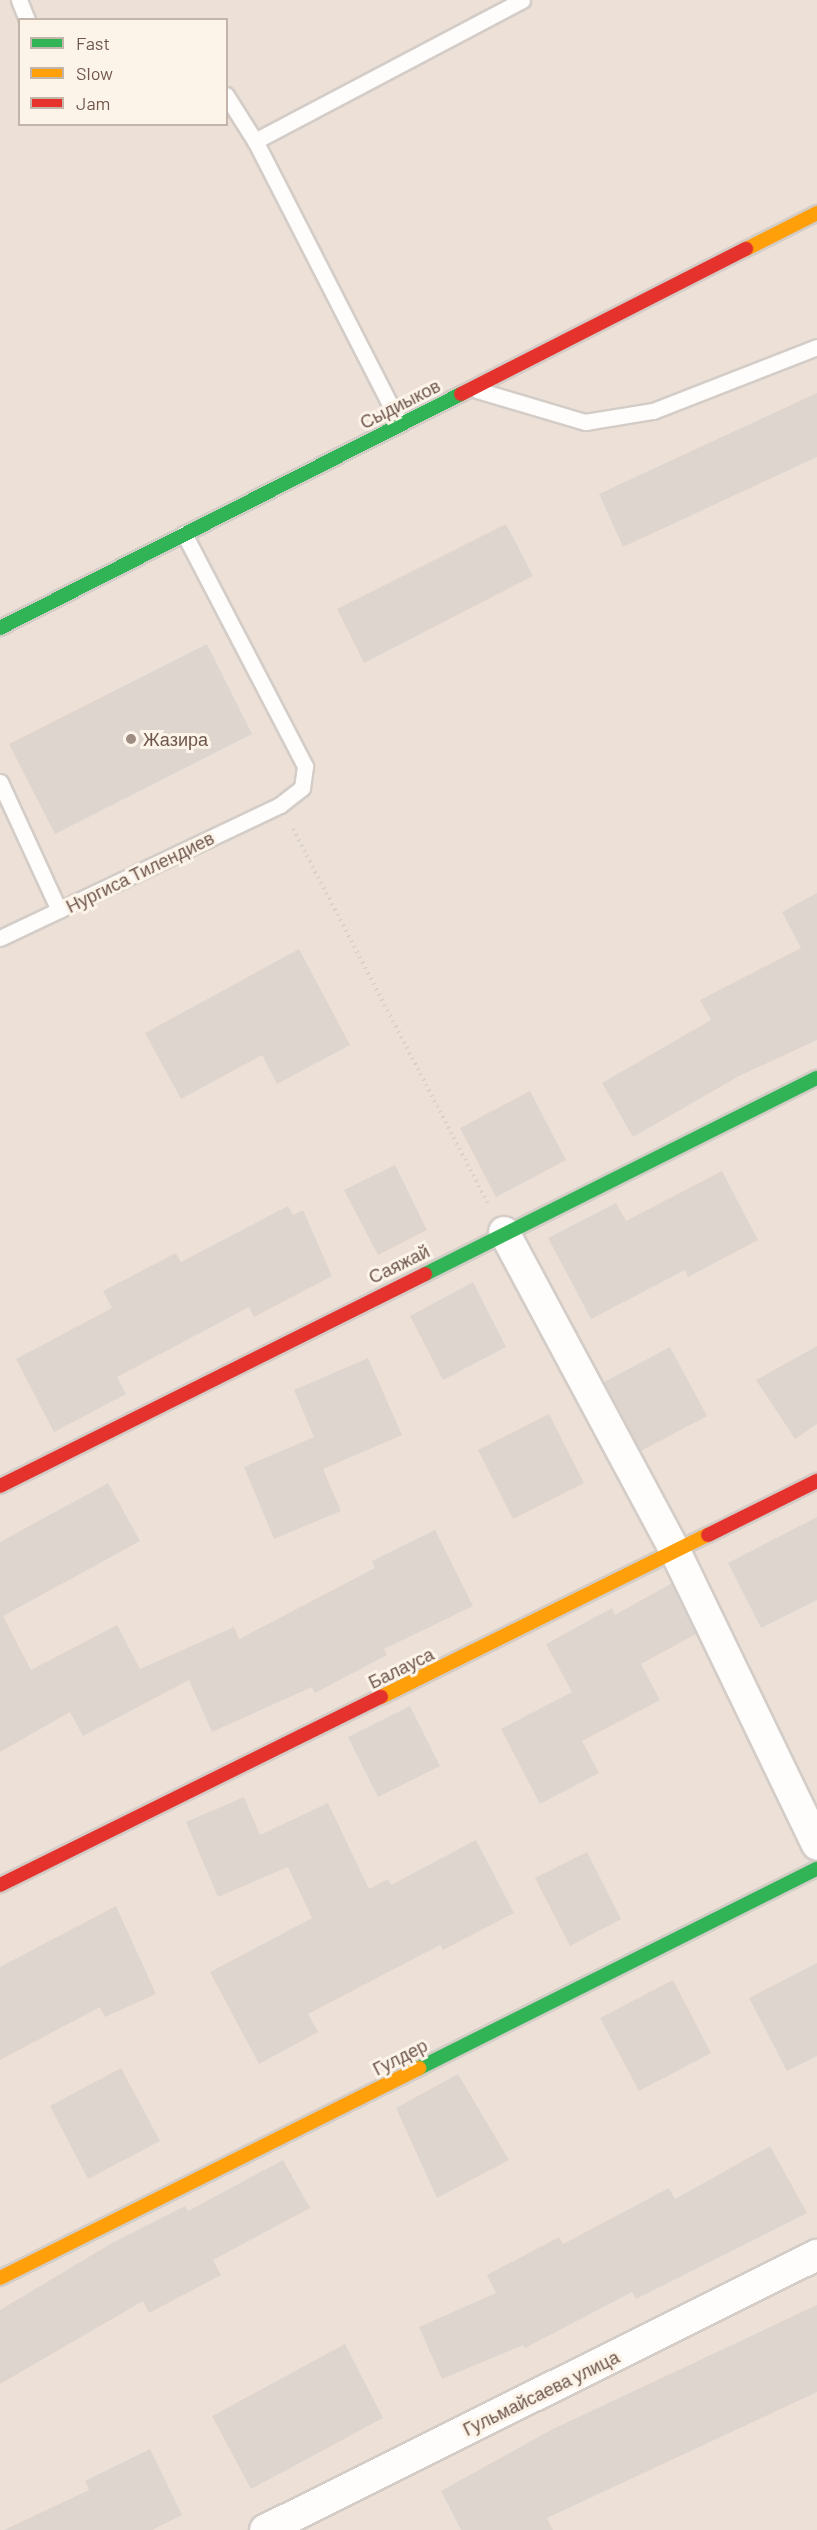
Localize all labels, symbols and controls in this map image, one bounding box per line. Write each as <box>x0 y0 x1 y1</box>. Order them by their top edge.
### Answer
legend <box>18 18 228 126</box>
text: Fast <box>76 32 110 54</box>
text: Slow <box>76 62 113 84</box>
text: Jam <box>76 92 110 114</box>
street label: Сыдиыков <box>356 375 444 433</box>
place label: Жазира <box>143 728 208 750</box>
marker: Жазира <box>124 732 138 746</box>
street label: Нургиса Тилендиев <box>63 827 217 917</box>
street label: Саяжай <box>365 1240 433 1288</box>
street label: Балауса <box>365 1643 437 1693</box>
street label: Гулдер <box>369 2034 431 2080</box>
street label: Гульмайсаева улица <box>459 2346 623 2440</box>

